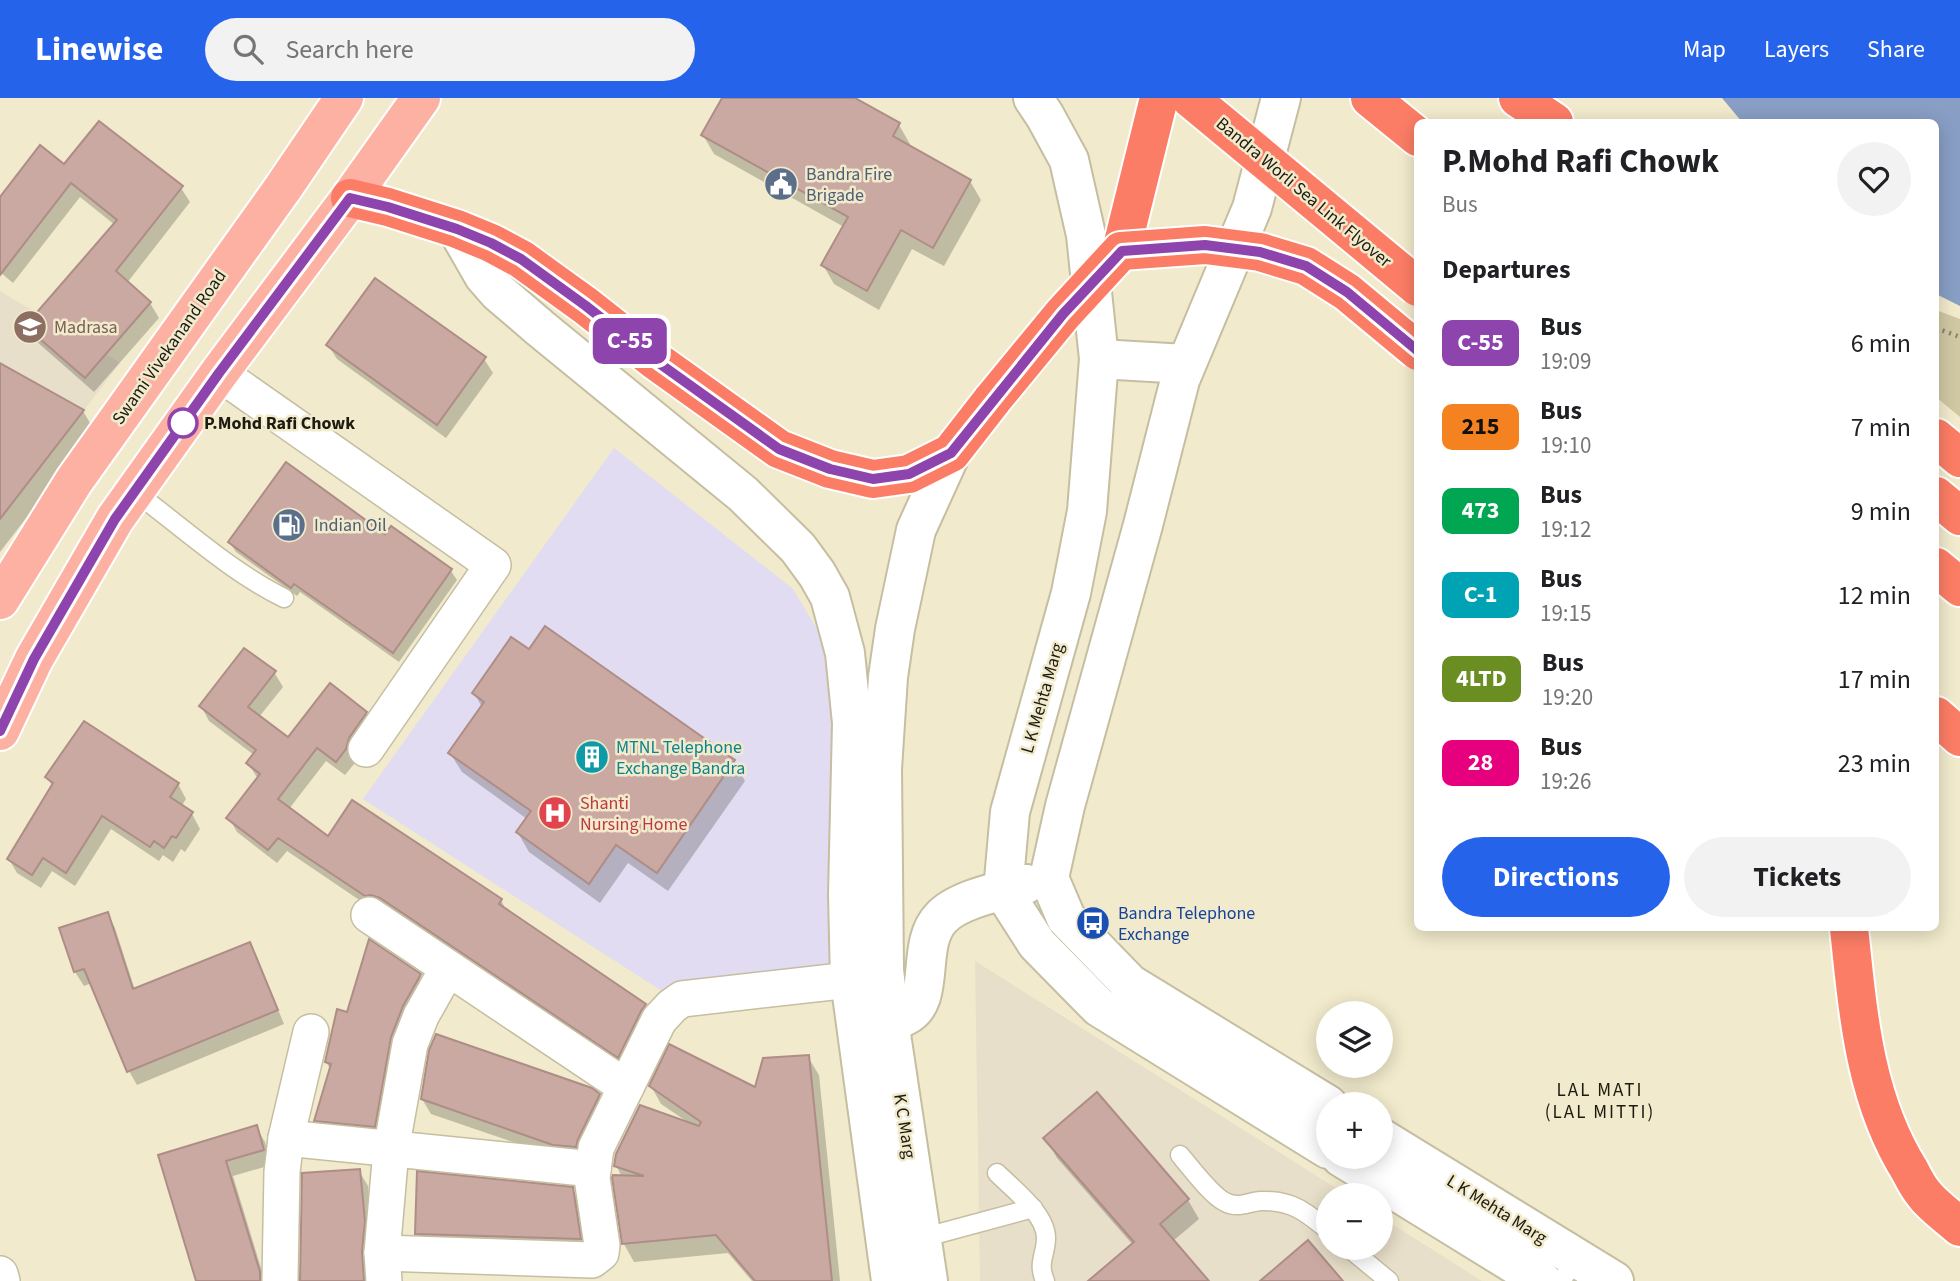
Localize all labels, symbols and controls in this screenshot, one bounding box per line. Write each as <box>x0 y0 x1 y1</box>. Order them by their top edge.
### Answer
search box <box>205 18 695 81</box>
text: Linewise <box>35 26 163 73</box>
icon: search <box>229 30 267 68</box>
text: Search here <box>285 31 414 68</box>
text: Map <box>1683 32 1726 67</box>
text: Layers <box>1764 32 1829 67</box>
text: Share <box>1867 32 1925 67</box>
street label: Bandra Worli Sea Link Flyover <box>1211 111 1397 274</box>
text: P.Mohd Rafi Chowk <box>1442 138 1719 185</box>
button: heart <box>1837 142 1911 216</box>
place label: Bandra Fire Brigade <box>806 162 892 208</box>
public building icon: Bandra Fire Brigade <box>762 165 800 203</box>
text: Bus <box>1442 188 1478 221</box>
text: Departures <box>1442 251 1570 288</box>
street label: Swami Vivekanand Road <box>106 265 232 430</box>
school or university icon: Madrasa <box>11 308 49 346</box>
text: Bus <box>1540 308 1582 345</box>
place label: Madrasa <box>54 315 118 340</box>
line badge: C-55 <box>581 318 679 364</box>
text: C-55 <box>607 323 653 358</box>
text: C-55 <box>1457 325 1504 360</box>
text: 6 min <box>1851 325 1911 362</box>
text: 19:09 <box>1540 345 1591 378</box>
text: Bus <box>1540 392 1582 429</box>
marker: P.Mohd Rafi Chowk <box>168 408 198 438</box>
text: 215 <box>1461 409 1500 444</box>
text: 7 min <box>1851 409 1911 446</box>
place label: P.Mohd Rafi Chowk <box>204 411 355 436</box>
text: 19:10 <box>1540 429 1591 462</box>
text: Bus <box>1540 476 1582 513</box>
text: 473 <box>1461 493 1500 528</box>
text: 9 min <box>1851 493 1911 530</box>
fuel station icon: Indian Oil <box>270 506 308 544</box>
place label: Indian Oil <box>314 513 387 538</box>
text: 19:12 <box>1540 513 1591 546</box>
text: Bus <box>1540 560 1582 597</box>
text: C-1 <box>1464 577 1497 612</box>
text: 12 min <box>1838 577 1911 614</box>
text: 19:15 <box>1540 597 1591 630</box>
street label: L K Mehta Marg <box>1015 640 1070 756</box>
text: Bus <box>1542 644 1584 681</box>
text: 4LTD <box>1456 661 1507 696</box>
text: 17 min <box>1838 661 1911 698</box>
text: 19:20 <box>1542 681 1593 714</box>
text: Bus <box>1540 728 1582 765</box>
place label: MTNL Telephone Exchange Bandra <box>616 735 745 781</box>
building icon: MTNL Telephone Exchange Bandra <box>573 738 611 776</box>
text: 28 <box>1468 745 1493 780</box>
text: 23 min <box>1838 745 1911 782</box>
text: 19:26 <box>1540 765 1591 798</box>
place label: Shanti Nursing Home <box>580 791 688 837</box>
hospital icon: Shanti Nursing Home <box>536 794 574 832</box>
button: Directions <box>1442 837 1670 917</box>
button: Tickets <box>1684 837 1911 917</box>
place label: Bandra Telephone Exchange <box>1118 901 1255 947</box>
bus stop icon: Bandra Telephone Exchange <box>1074 904 1112 942</box>
map controls <box>1316 1001 1393 1260</box>
button: layers <box>1316 1001 1393 1078</box>
district label: LAL MATI (LAL MITTI) <box>1545 1077 1655 1126</box>
street label: K C Marg <box>887 1092 922 1160</box>
button: + <box>1316 1092 1393 1169</box>
street label: L K Mehta Marg <box>1442 1169 1552 1250</box>
button: − <box>1316 1183 1393 1260</box>

